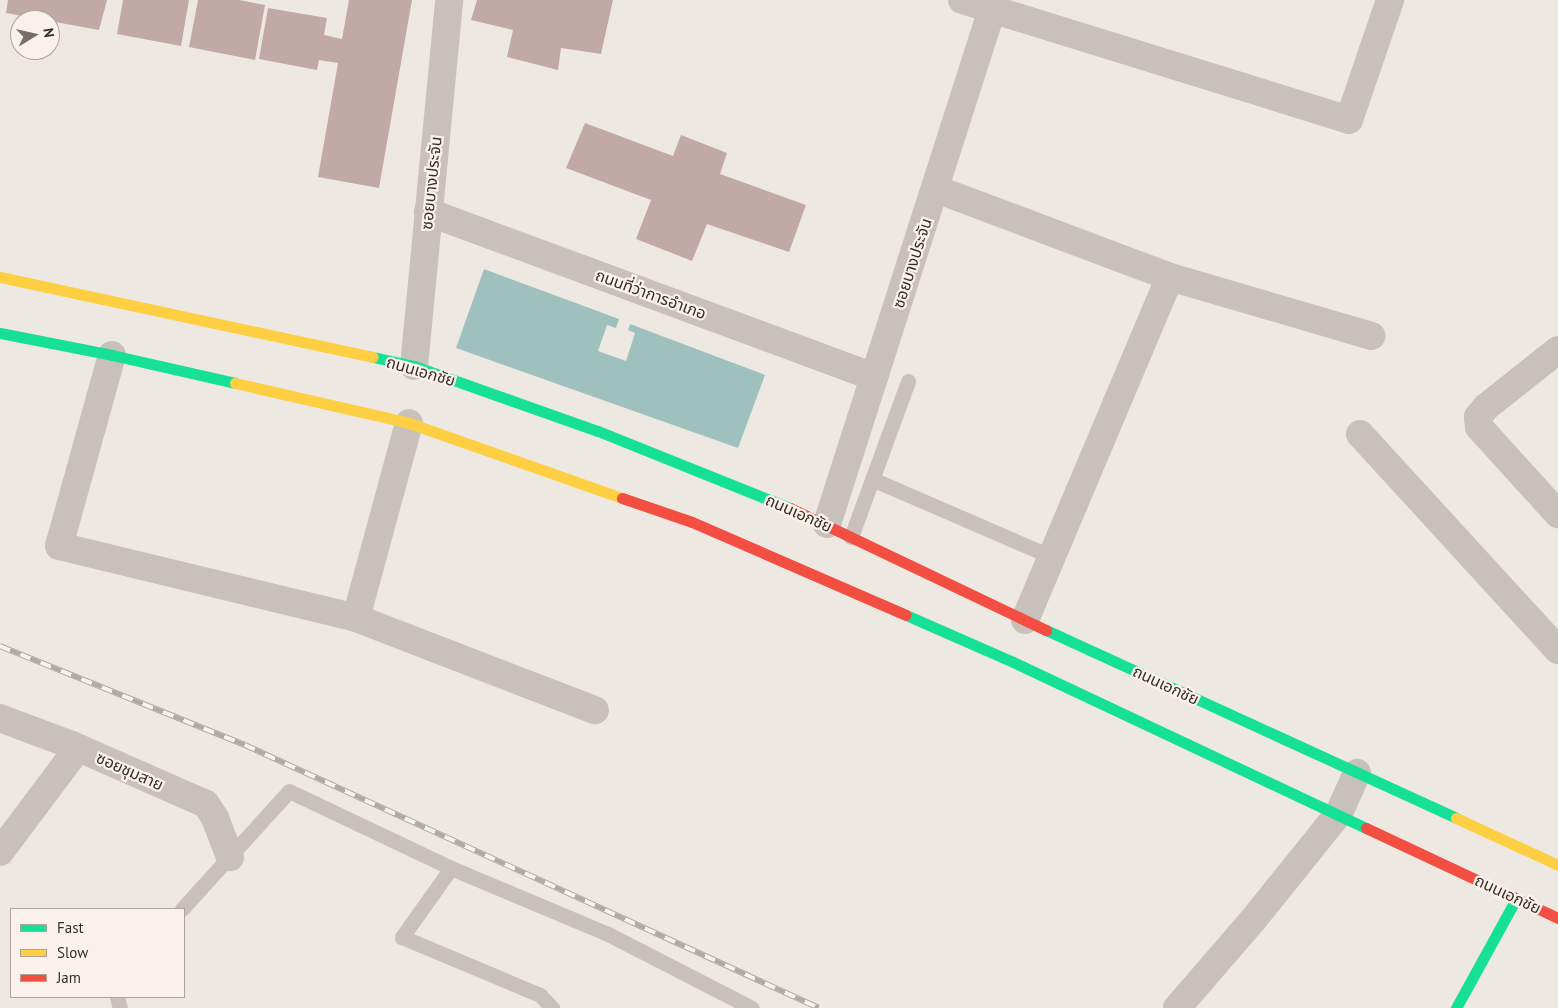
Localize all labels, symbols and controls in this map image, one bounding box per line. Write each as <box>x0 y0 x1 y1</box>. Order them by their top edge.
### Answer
north arrow <box>10 10 60 60</box>
text: N <box>39 27 58 39</box>
street label: ซอยบางประจัน <box>417 135 445 231</box>
street label: ซอยบางประจัน <box>888 216 936 310</box>
street label: ถนนที่ว่าการอำเภอ <box>593 265 709 323</box>
street label: ถนนเอกชัย <box>384 352 458 390</box>
street label: ถนนเอกชัย <box>763 490 835 536</box>
street label: ถนนเอกชัย <box>1130 661 1202 709</box>
street label: ซอยชุมสาย <box>94 748 166 794</box>
street label: ถนนเอกชัย <box>1472 870 1544 918</box>
legend <box>10 908 185 998</box>
text: Fast <box>57 918 84 937</box>
text: Slow <box>57 943 88 962</box>
text: Jam <box>57 968 81 987</box>

